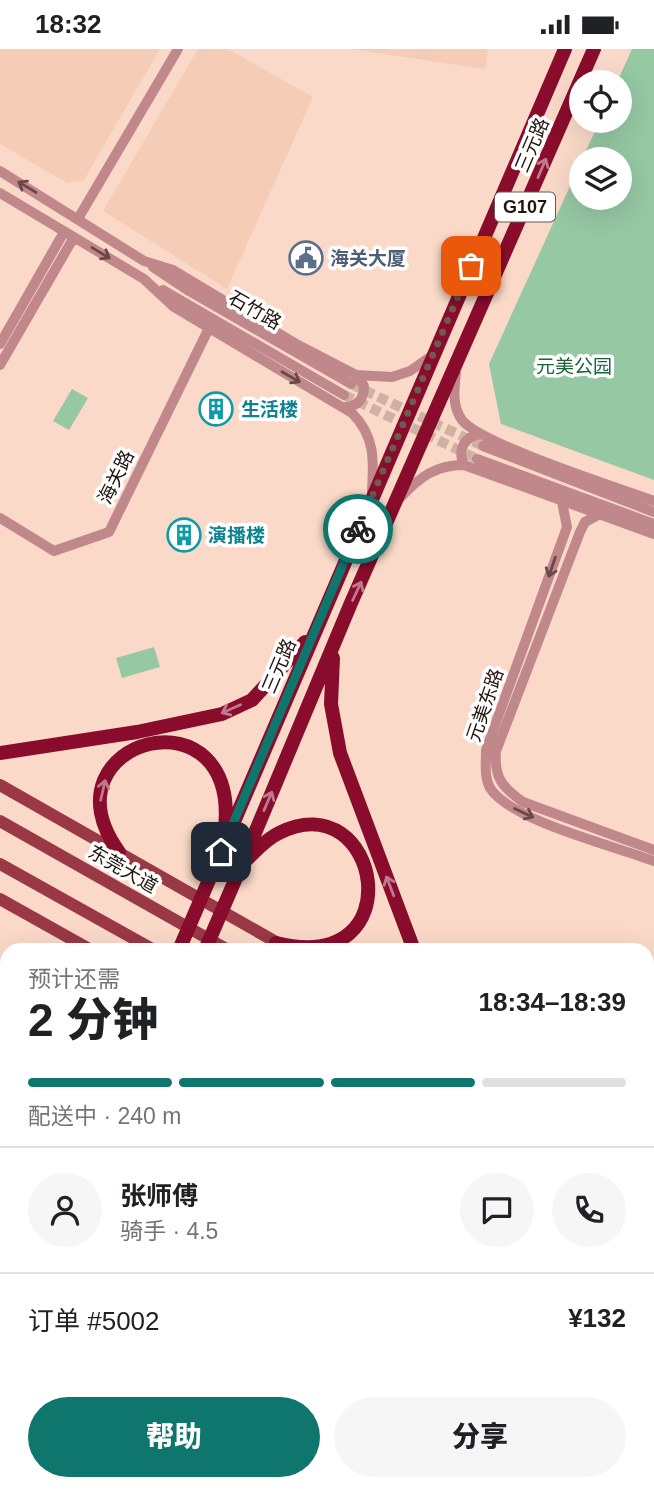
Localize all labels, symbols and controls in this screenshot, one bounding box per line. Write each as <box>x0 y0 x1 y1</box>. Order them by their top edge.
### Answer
text: 18:32 <box>35 9 102 39</box>
map controls <box>569 70 632 210</box>
button: locate <box>569 70 632 133</box>
street label: 三元路 <box>511 115 553 175</box>
button: layers <box>569 147 632 210</box>
one-way arrow <box>537 158 550 180</box>
one-way arrow <box>18 179 38 193</box>
road number: G107 <box>495 193 555 222</box>
pin <box>441 236 501 296</box>
public building icon: 海关大厦 <box>287 239 325 277</box>
one-way arrow <box>90 247 110 261</box>
icon: bag <box>452 247 490 285</box>
place label: 海关大厦 <box>330 248 406 269</box>
street label: 石竹路 <box>225 287 285 333</box>
park label: 元美公园 <box>536 356 612 377</box>
one-way arrow <box>280 370 300 384</box>
building icon: 生活楼 <box>197 390 235 428</box>
place label: 生活楼 <box>241 399 298 420</box>
street label: 海关路 <box>94 447 138 507</box>
courier <box>323 494 393 564</box>
icon: bike <box>339 510 377 548</box>
building icon: 演播楼 <box>165 516 203 554</box>
place label: 演播楼 <box>208 525 265 546</box>
one-way arrow <box>545 555 558 577</box>
one-way arrow <box>351 581 364 602</box>
street label: 三元路 <box>258 636 300 696</box>
street label: 元美东路 <box>463 666 507 744</box>
one-way arrow <box>221 703 242 716</box>
one-way arrow <box>97 779 110 801</box>
one-way arrow <box>263 791 276 812</box>
one-way arrow <box>513 807 534 821</box>
pin <box>191 822 251 882</box>
icon: home <box>202 833 240 871</box>
street label: 东莞大道 <box>85 841 161 897</box>
one-way arrow <box>383 876 396 898</box>
text: 预计还需 <box>28 966 120 992</box>
text: 18:34–18:39 <box>479 987 626 1017</box>
text: 2 分钟 <box>28 994 158 1046</box>
text: 配送中 · 240 m <box>28 1103 181 1129</box>
button: person <box>28 1173 102 1247</box>
button: chat <box>460 1173 534 1247</box>
button: phone <box>552 1173 626 1247</box>
text: 张师傅 <box>120 1181 198 1211</box>
text: 骑手 · 4.5 <box>120 1218 218 1244</box>
text: ¥132 <box>568 1303 626 1333</box>
text: 订单 #5002 <box>28 1306 160 1336</box>
button: 帮助 <box>28 1397 320 1477</box>
button: 分享 <box>334 1397 626 1477</box>

